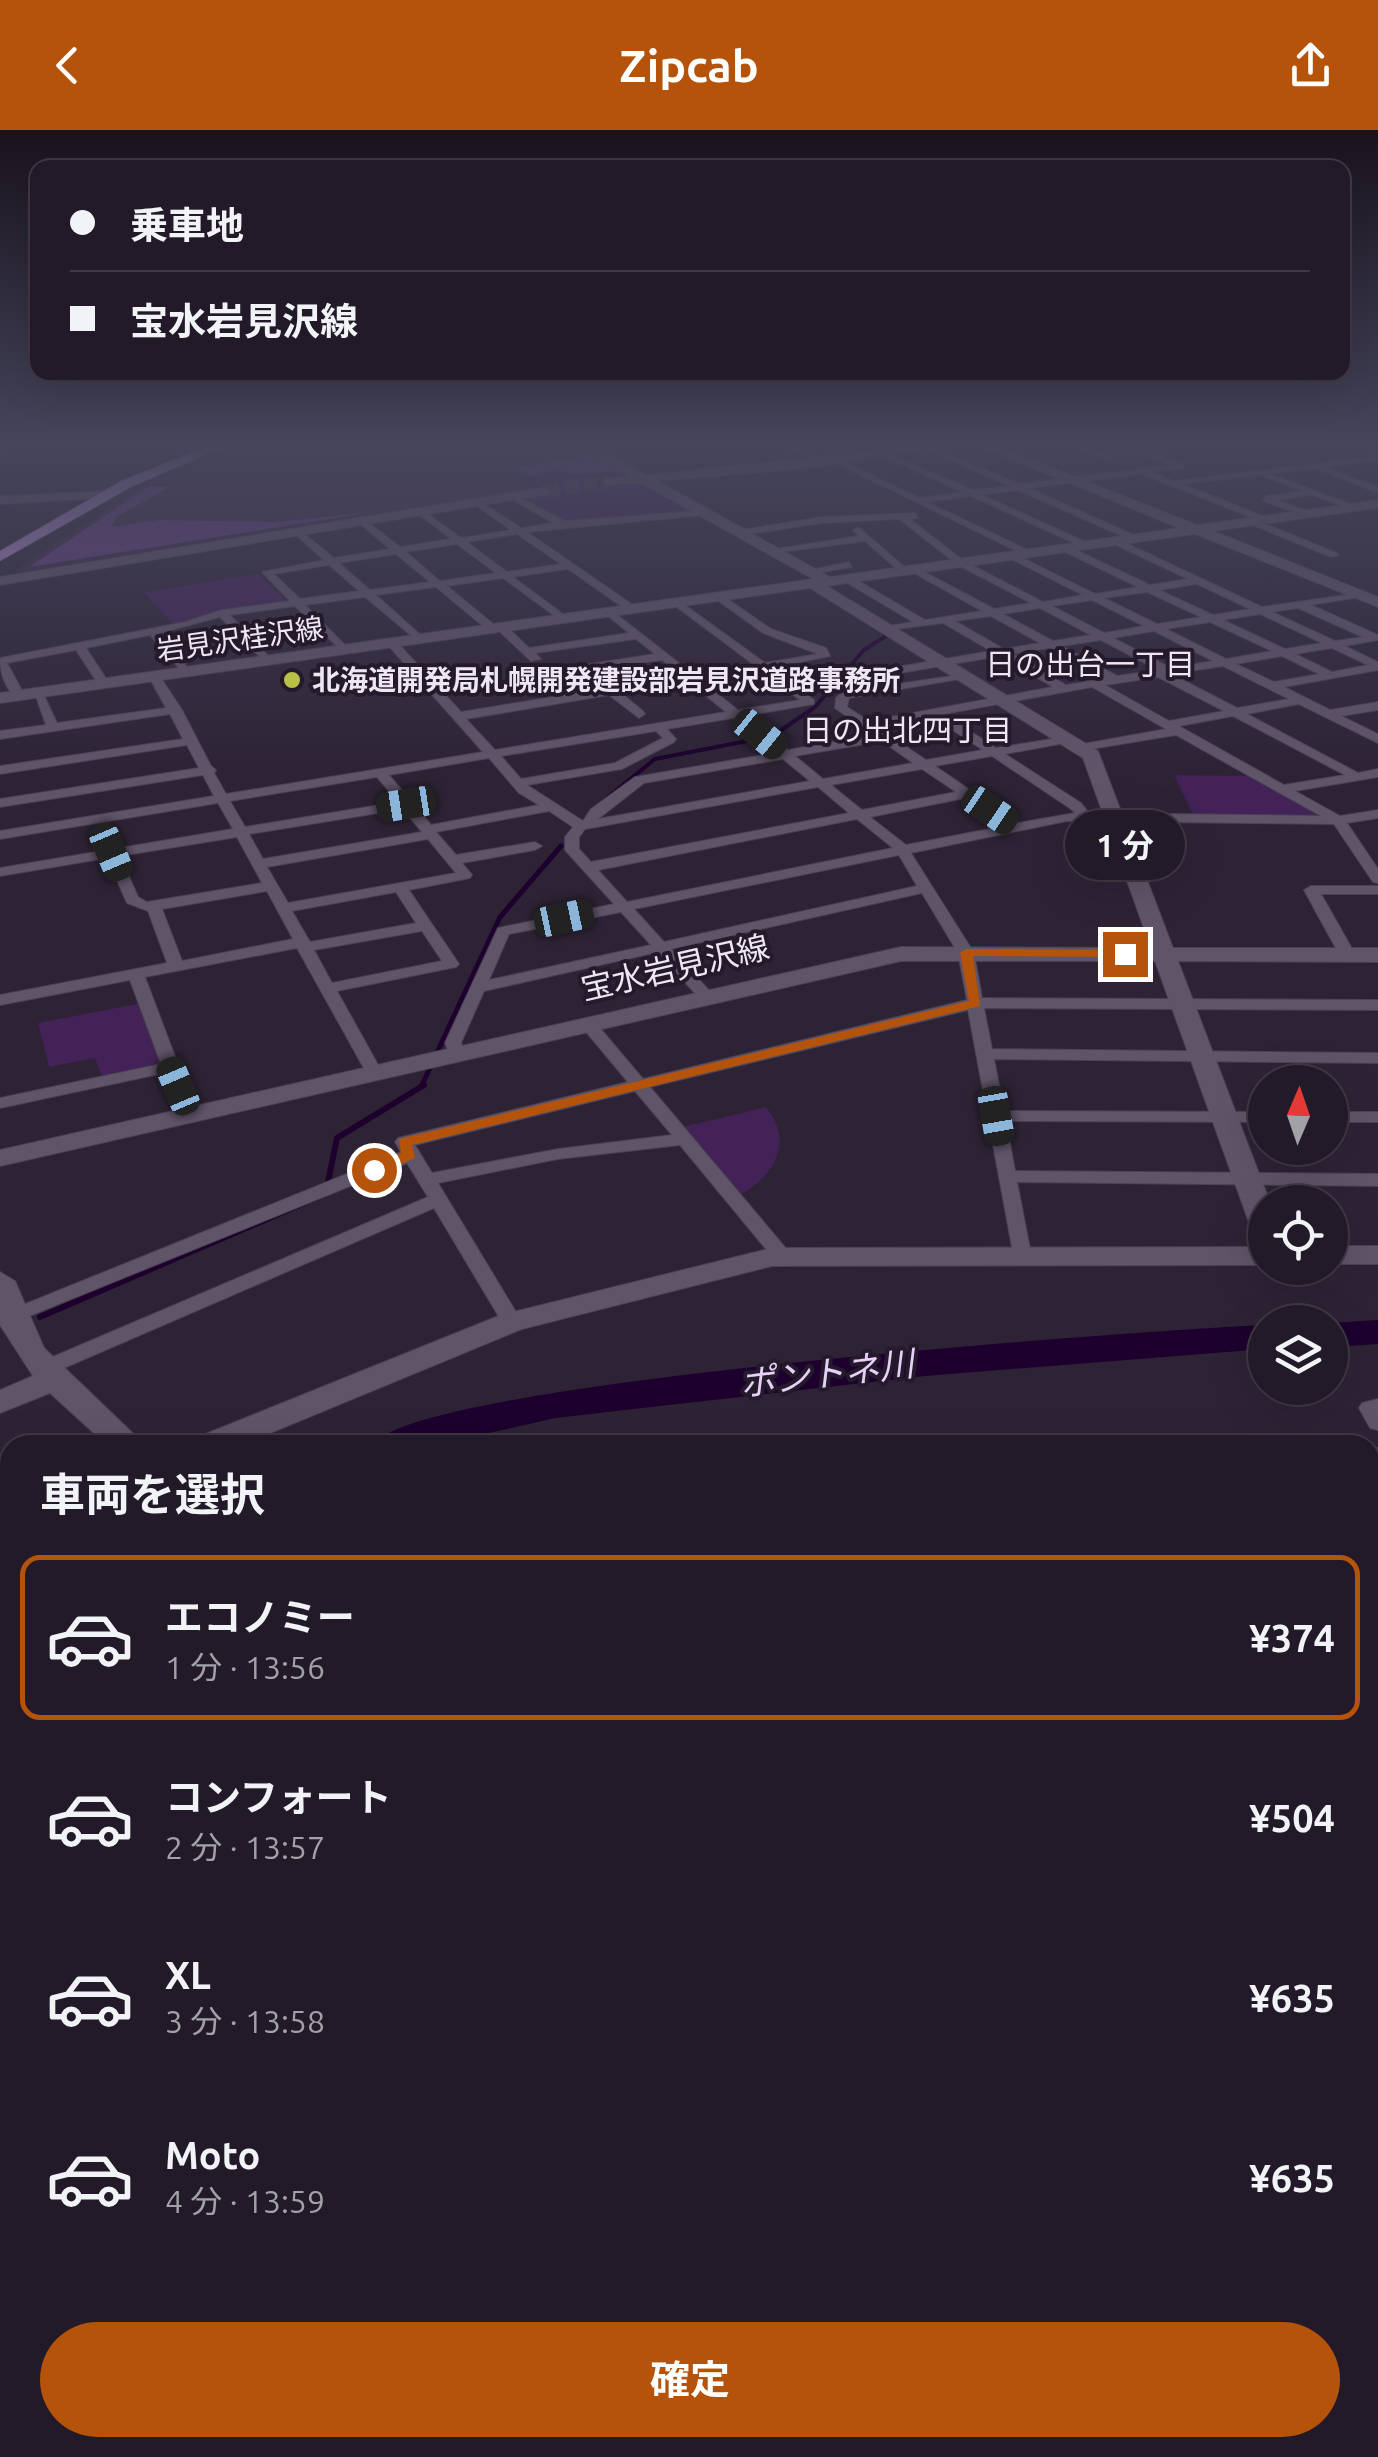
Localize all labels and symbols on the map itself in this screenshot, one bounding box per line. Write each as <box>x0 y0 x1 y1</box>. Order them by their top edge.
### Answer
street label: 岩見沢桂沢線 <box>155 611 325 666</box>
district label: 日の出台一丁目 <box>985 647 1195 681</box>
place label: 北海道開発局札幌開発建設部岩見沢道路事務所 <box>312 664 900 695</box>
marker: 北海道開発局札幌開発建設部岩見沢道路事務所 <box>281 669 303 691</box>
car <box>727 703 793 765</box>
district label: 日の出北四丁目 <box>802 713 1012 747</box>
car <box>957 781 1023 839</box>
car <box>374 784 438 824</box>
callout: 1 分 <box>1065 809 1185 879</box>
car <box>85 819 137 885</box>
car <box>532 897 596 939</box>
street label: 宝水岩見沢線 <box>577 928 772 1006</box>
route end <box>1103 932 1148 977</box>
car <box>152 1053 204 1119</box>
north arrow <box>1248 1065 1348 1165</box>
car <box>976 1084 1016 1148</box>
route start <box>352 1148 397 1193</box>
water label: ポントネ川 <box>738 1342 920 1404</box>

